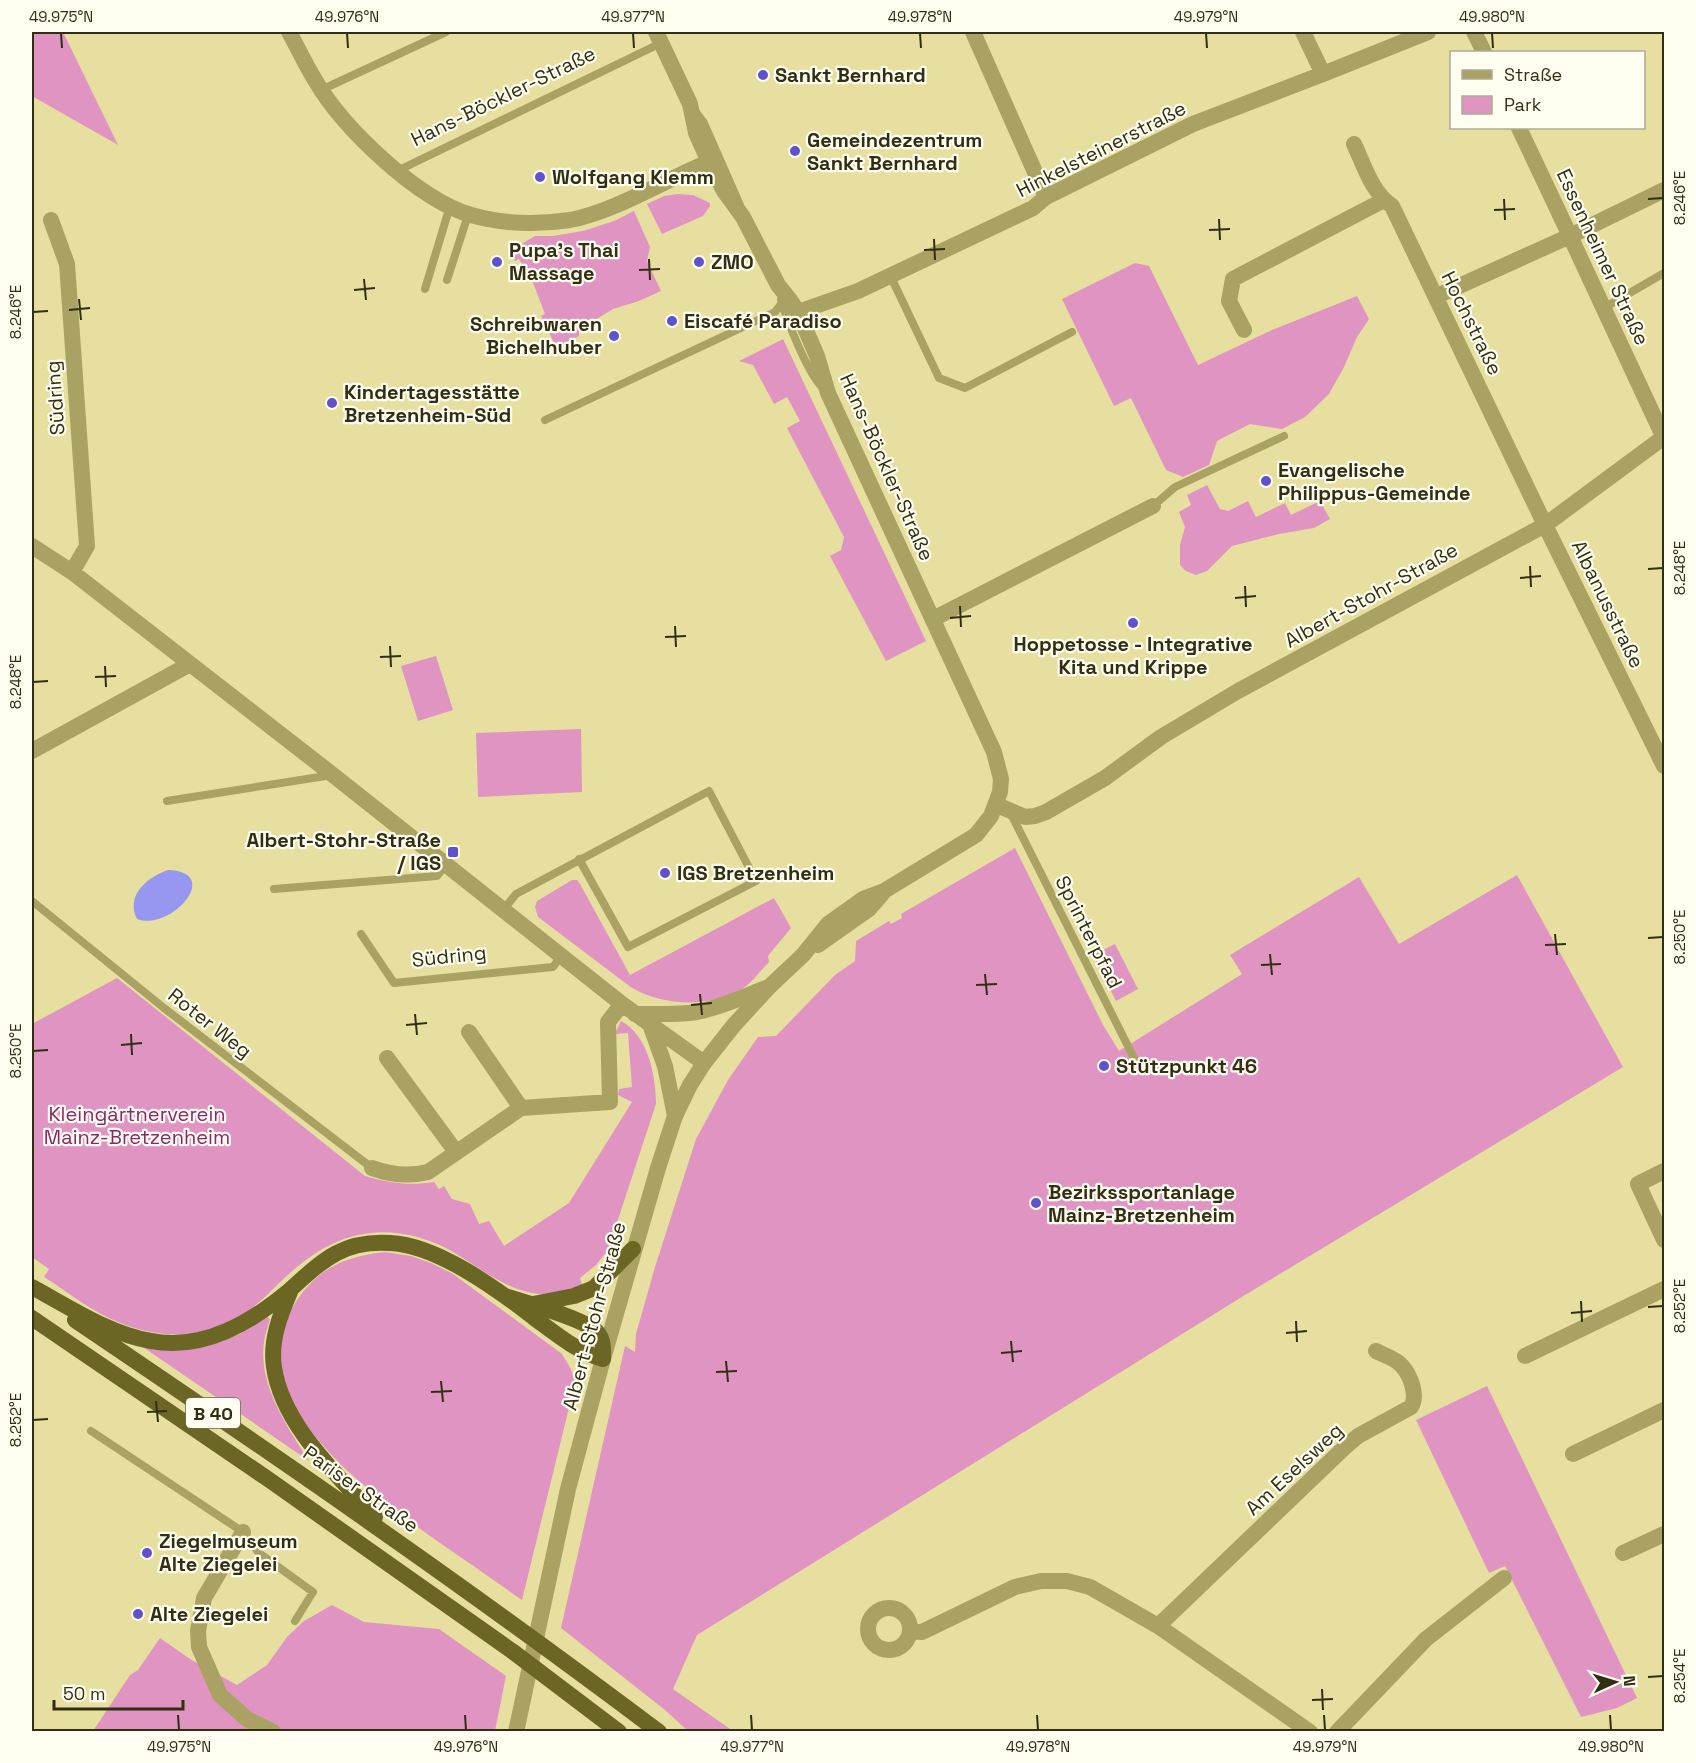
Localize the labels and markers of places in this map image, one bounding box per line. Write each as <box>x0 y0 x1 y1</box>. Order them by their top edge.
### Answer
place label: Sankt Bernhard <box>775 62 926 88</box>
marker: Sankt Bernhard <box>756 68 770 82</box>
place label: Gemeindezentrum Sankt Bernhard <box>807 127 982 176</box>
marker: Gemeindezentrum Sankt Bernhard <box>788 144 802 158</box>
place label: Wolfgang Klemm <box>552 164 714 190</box>
marker: Wolfgang Klemm <box>533 170 547 184</box>
place label: Pupa's Thai Massage <box>509 237 619 286</box>
place label: ZMO <box>711 249 754 275</box>
marker: Pupa's Thai Massage <box>490 255 504 269</box>
marker: ZMO <box>692 255 706 269</box>
place label: Eiscafé Paradiso <box>684 308 842 334</box>
place label: Schreibwaren Bichelhuber <box>470 311 602 360</box>
marker: Eiscafé Paradiso <box>665 314 679 328</box>
marker: Schreibwaren Bichelhuber <box>607 329 621 343</box>
place label: Kindertagesstätte Bretzenheim-Süd <box>344 379 520 428</box>
marker: Kindertagesstätte Bretzenheim-Süd <box>325 396 339 410</box>
place label: Evangelische Philippus-Gemeinde <box>1278 457 1471 506</box>
marker: Evangelische Philippus-Gemeinde <box>1259 474 1273 488</box>
marker: Hoppetosse - Integrative Kita und Krippe <box>1126 616 1140 630</box>
place label: Hoppetosse - Integrative Kita und Krippe <box>1014 631 1252 680</box>
place label: Albert-Stohr-Straße / IGS <box>247 827 441 876</box>
marker: Albert-Stohr-Straße / IGS <box>446 845 460 859</box>
place label: IGS Bretzenheim <box>677 860 834 886</box>
marker: IGS Bretzenheim <box>658 866 672 880</box>
place label: Stützpunkt 46 <box>1116 1053 1257 1079</box>
marker: Stützpunkt 46 <box>1097 1059 1111 1073</box>
place label: Bezirkssportanlage Mainz-Bretzenheim <box>1048 1179 1235 1228</box>
marker: Bezirkssportanlage Mainz-Bretzenheim <box>1029 1196 1043 1210</box>
place label: Ziegelmuseum Alte Ziegelei <box>159 1528 298 1577</box>
marker: Ziegelmuseum Alte Ziegelei <box>140 1546 154 1560</box>
place label: Alte Ziegelei <box>150 1601 268 1627</box>
marker: Alte Ziegelei <box>131 1607 145 1621</box>

